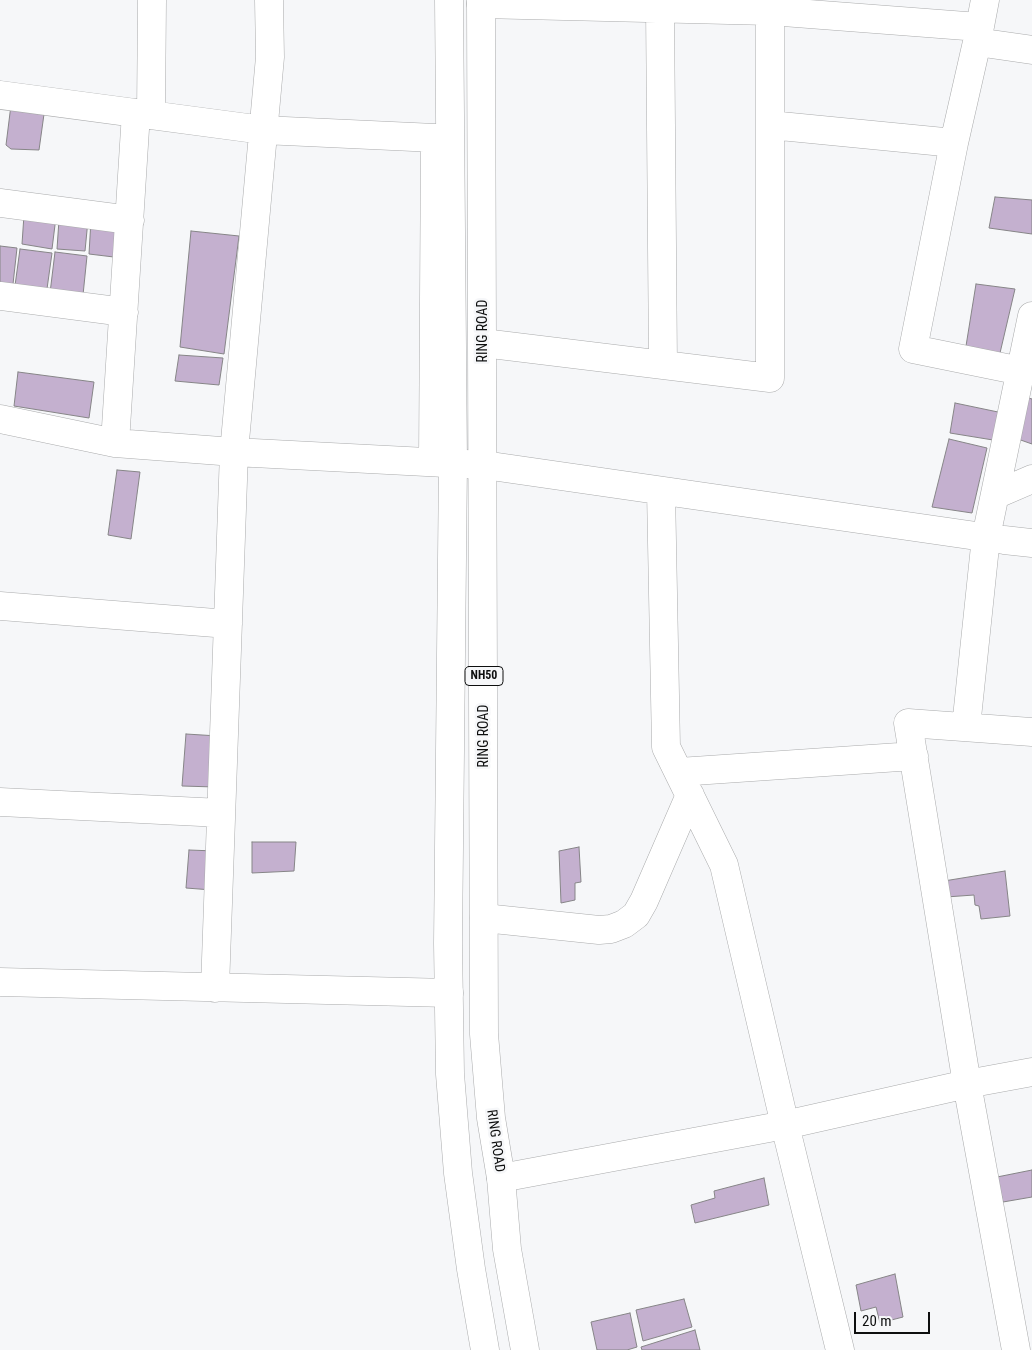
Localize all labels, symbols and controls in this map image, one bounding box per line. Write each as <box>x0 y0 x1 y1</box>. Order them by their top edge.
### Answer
street label: RING ROAD <box>475 300 491 362</box>
road number: NH50 <box>465 666 503 686</box>
street label: RING ROAD <box>476 705 492 767</box>
street label: RING ROAD <box>482 1109 508 1173</box>
scale bar <box>857 1302 933 1334</box>
text: 20 m <box>862 1312 892 1330</box>

